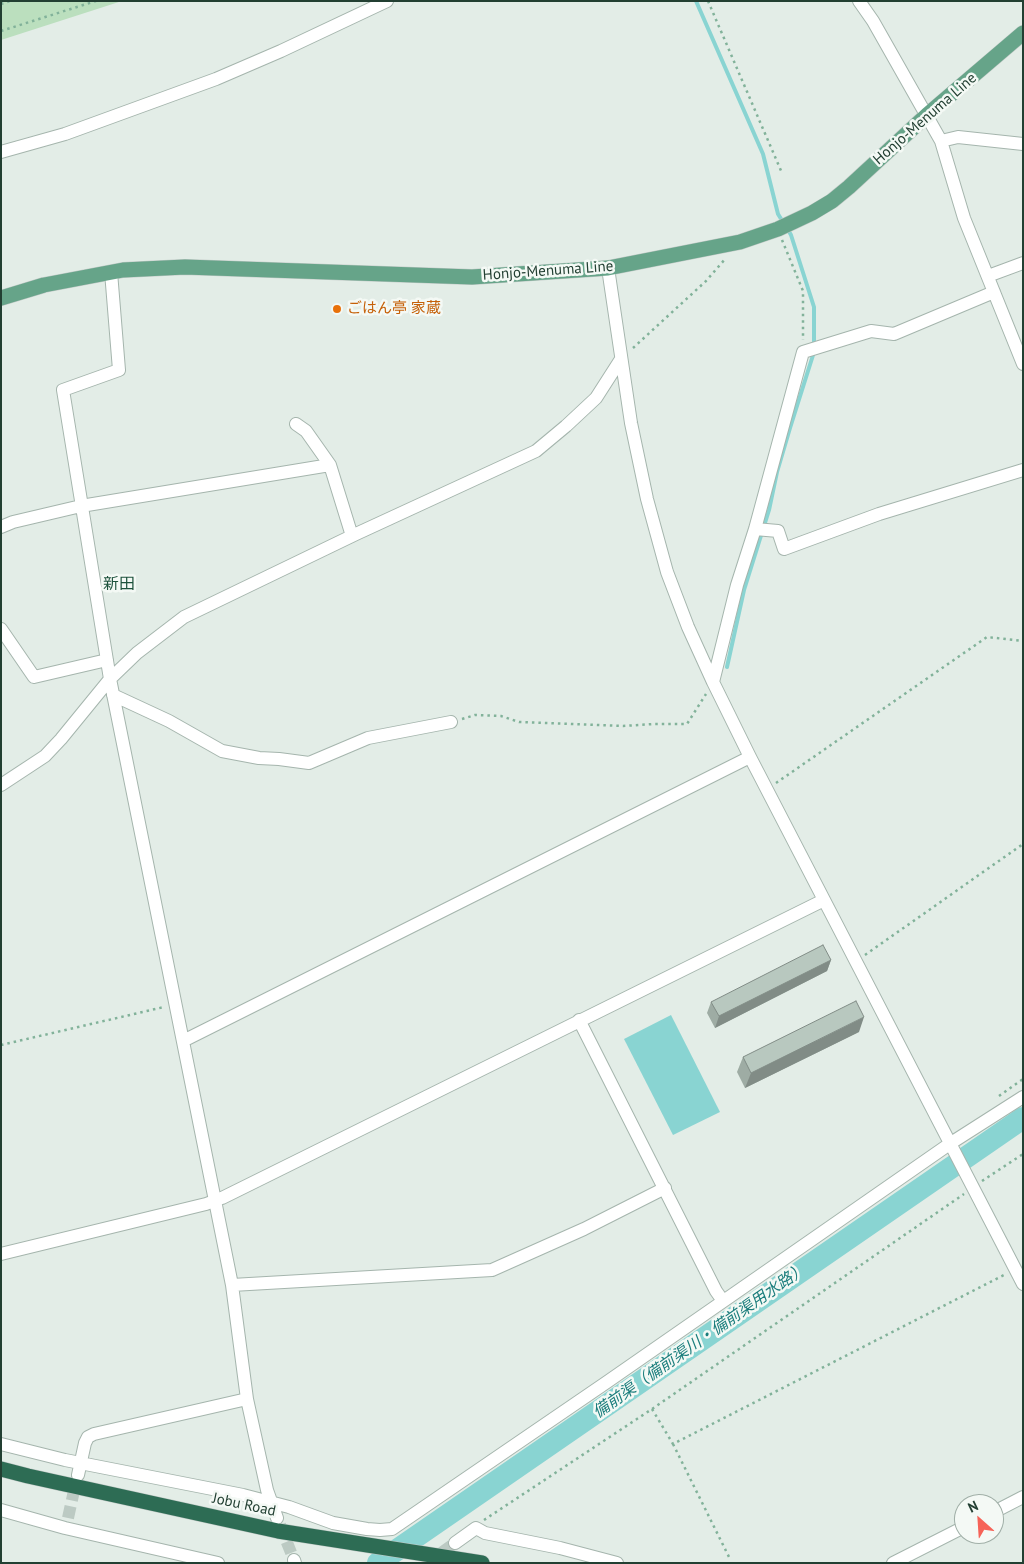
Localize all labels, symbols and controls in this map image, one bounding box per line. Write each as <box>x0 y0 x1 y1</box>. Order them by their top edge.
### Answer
street label: Honjo-Menuma Line <box>870 69 980 169</box>
street label: Honjo-Menuma Line <box>482 257 614 285</box>
place label: ごはん亭 家蔵 <box>347 300 441 318</box>
marker: ごはん亭 家蔵 <box>331 303 343 315</box>
district label: 新田 <box>103 574 135 594</box>
water label: 備前渠（備前渠川・備前渠用水路） <box>590 1260 810 1422</box>
street label: Jobu Road <box>211 1490 277 1520</box>
north arrow <box>954 1494 1004 1544</box>
text: N <box>965 1496 981 1517</box>

